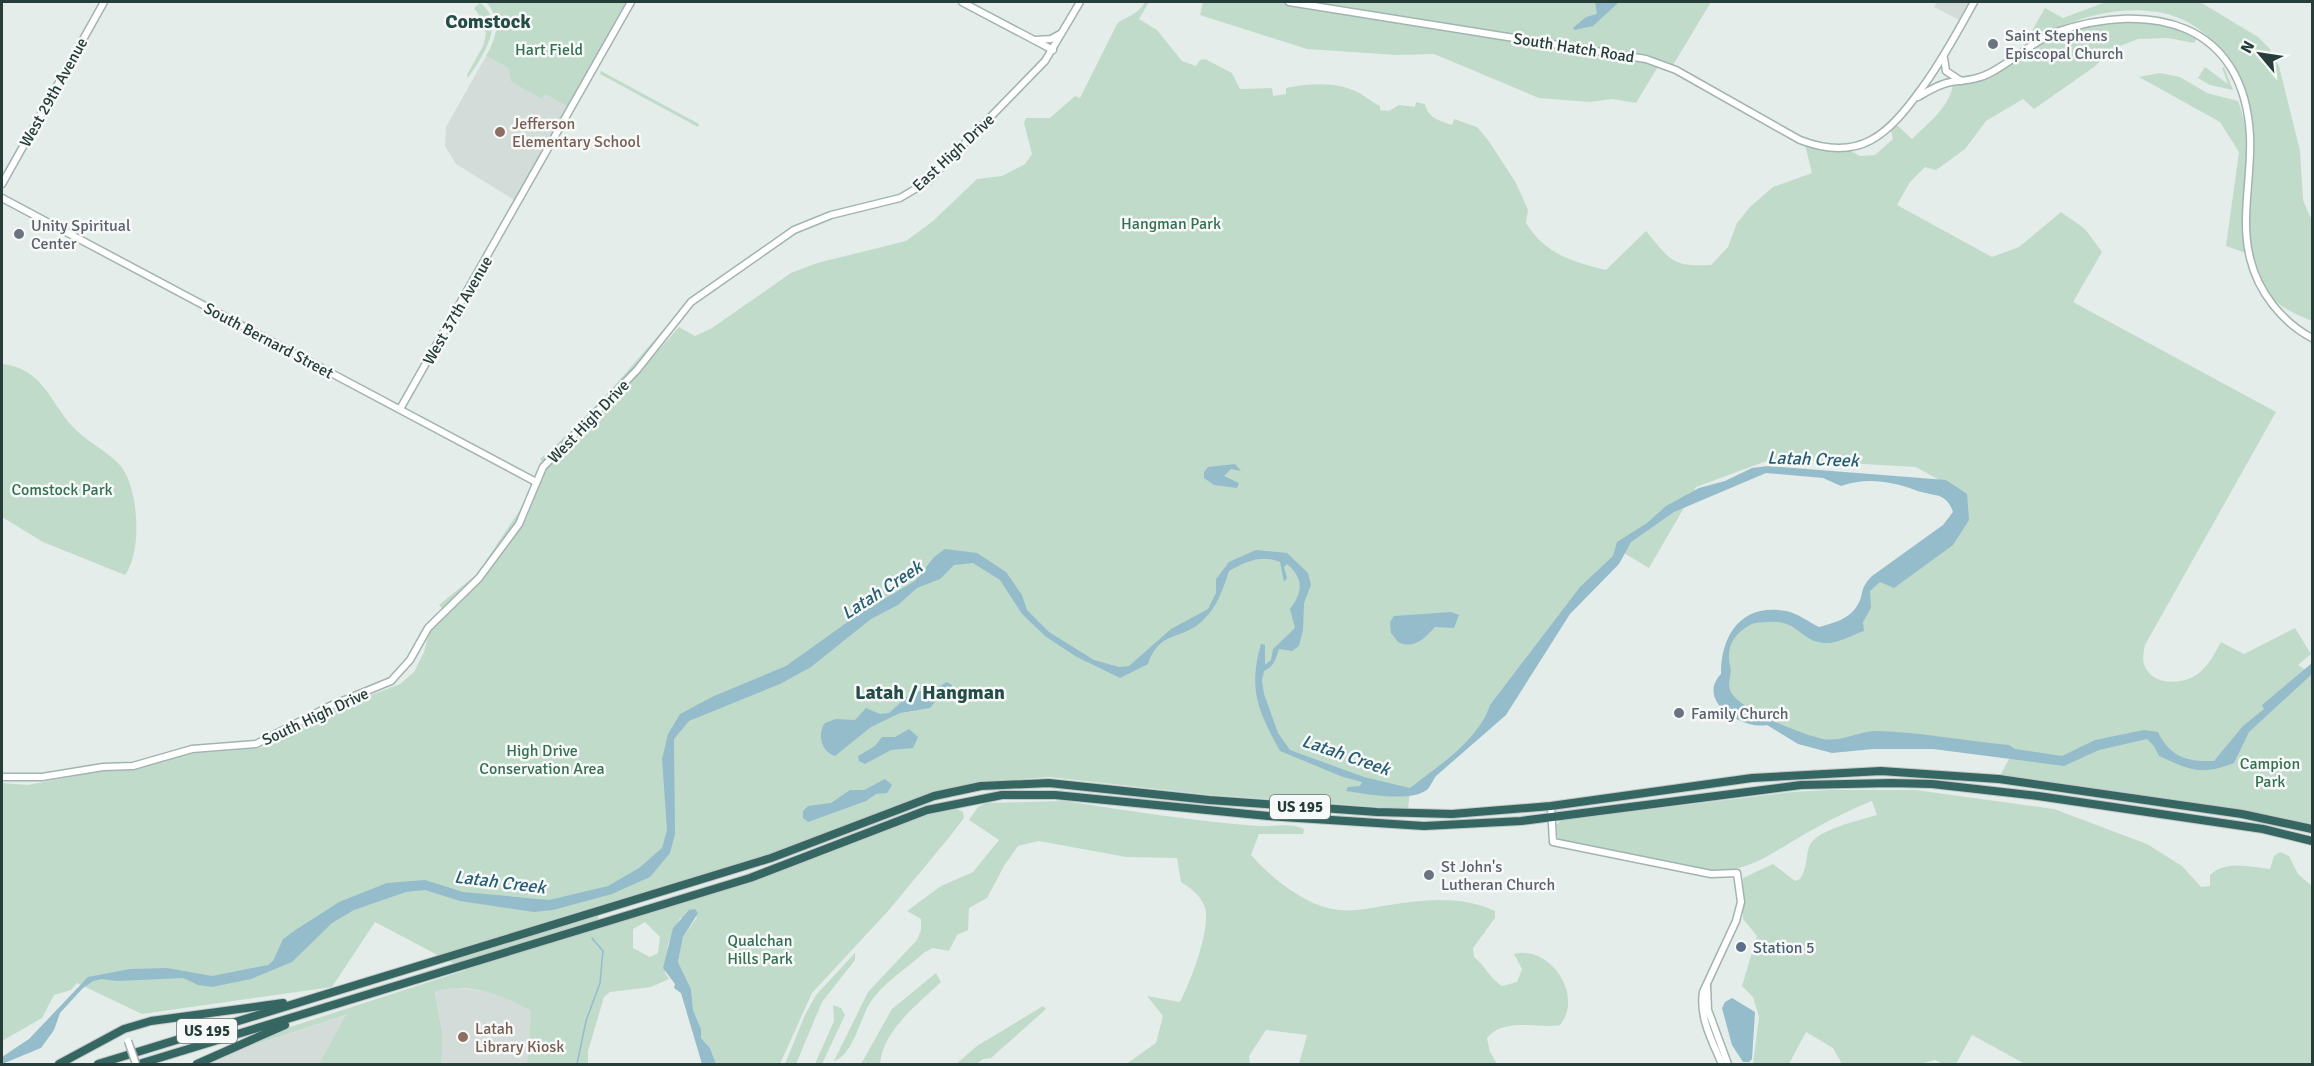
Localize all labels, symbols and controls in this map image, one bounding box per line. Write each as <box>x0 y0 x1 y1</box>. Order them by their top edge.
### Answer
district label: Comstock <box>445 9 531 34</box>
north arrow <box>2230 24 2290 84</box>
place label: Saint Stephens Episcopal Church <box>2005 26 2123 64</box>
street label: South Hatch Road <box>1512 29 1636 67</box>
street label: West 29th Avenue <box>15 34 92 151</box>
marker: Saint Stephens Episcopal Church <box>1986 37 2000 51</box>
text: N <box>2236 37 2259 57</box>
park label: Hart Field <box>515 40 583 60</box>
street label: East High Drive <box>909 110 999 196</box>
place label: Jefferson Elementary School <box>512 114 641 152</box>
marker: Jefferson Elementary School <box>493 125 507 139</box>
park label: Hangman Park <box>1121 214 1221 234</box>
place label: Unity Spiritual Center <box>31 216 131 254</box>
marker: Unity Spiritual Center <box>12 227 26 241</box>
street label: West 37th Avenue <box>419 253 497 368</box>
street label: South Bernard Street <box>200 298 337 384</box>
street label: West High Drive <box>544 376 634 468</box>
water label: Latah Creek <box>1767 446 1861 472</box>
park label: Comstock Park <box>11 480 113 500</box>
water label: Latah Creek <box>838 555 928 624</box>
district label: Latah / Hangman <box>855 680 1005 705</box>
street label: South High Drive <box>259 683 372 750</box>
place label: Family Church <box>1691 704 1788 724</box>
marker: Family Church <box>1672 706 1686 720</box>
water label: Latah Creek <box>1299 730 1395 781</box>
park label: High Drive Conservation Area <box>479 741 605 779</box>
park label: Campion Park <box>2240 754 2300 792</box>
road number: US 195 <box>1270 795 1330 819</box>
place label: St John's Lutheran Church <box>1441 857 1555 895</box>
water label: Latah Creek <box>453 866 549 899</box>
marker: St John's Lutheran Church <box>1422 868 1436 882</box>
park label: Qualchan Hills Park <box>727 931 793 969</box>
place label: Station 5 <box>1753 938 1815 958</box>
marker: Station 5 <box>1734 940 1748 954</box>
road number: US 195 <box>177 1019 237 1043</box>
place label: Latah Library Kiosk <box>475 1019 564 1057</box>
marker: Latah Library Kiosk <box>456 1030 470 1044</box>

